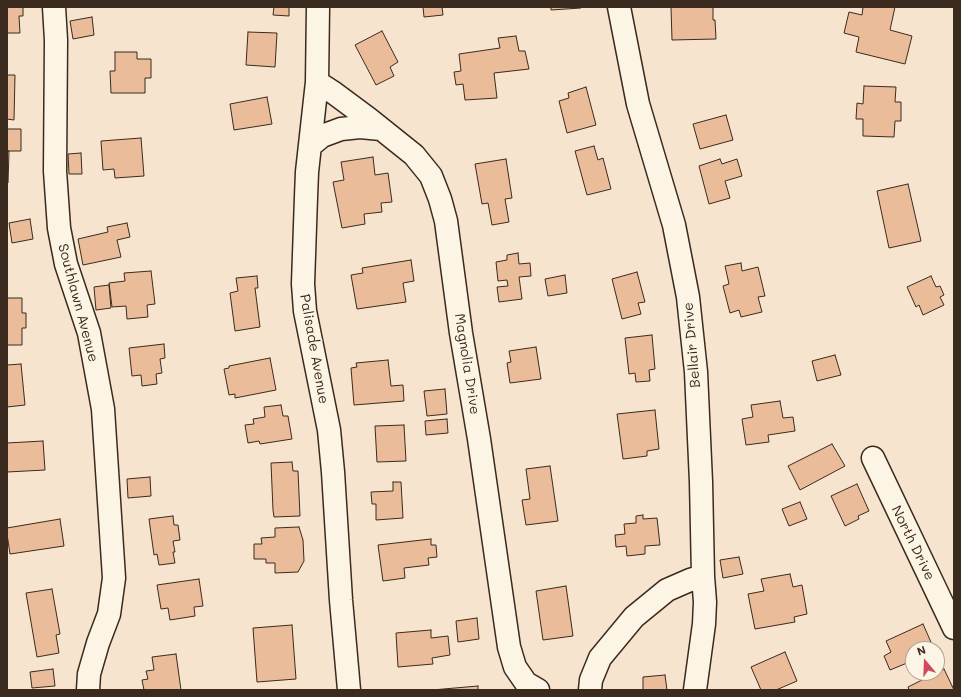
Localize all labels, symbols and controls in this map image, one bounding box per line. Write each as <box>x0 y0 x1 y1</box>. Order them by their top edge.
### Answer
street label: Southlawn Avenue <box>54 242 102 364</box>
street label: Palisade Avenue <box>296 293 332 405</box>
street label: Bellair Drive <box>680 301 704 389</box>
street label: Magnolia Drive <box>451 312 483 416</box>
street label: North Drive <box>888 503 938 583</box>
north arrow <box>905 641 945 681</box>
text: N <box>915 642 928 659</box>

